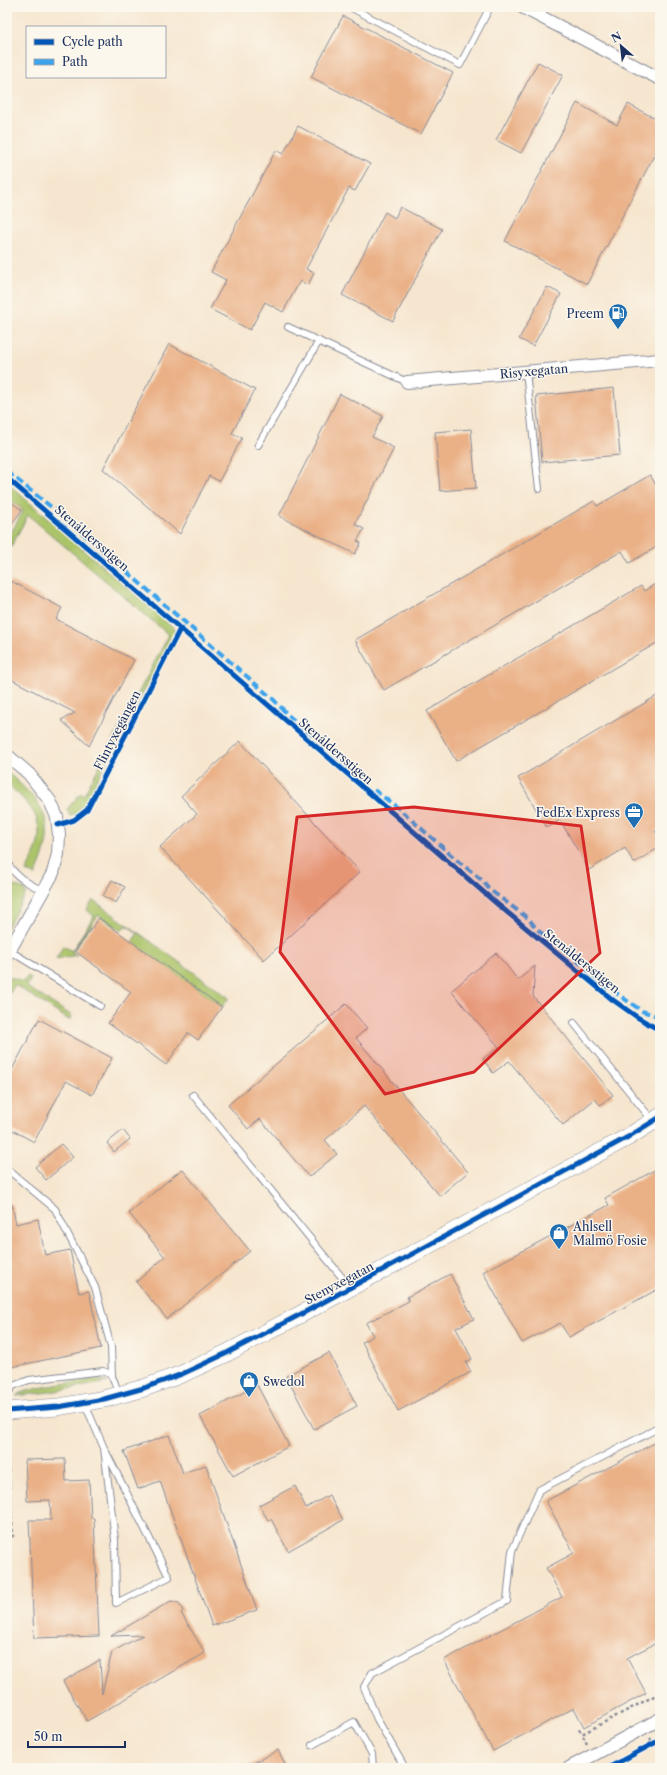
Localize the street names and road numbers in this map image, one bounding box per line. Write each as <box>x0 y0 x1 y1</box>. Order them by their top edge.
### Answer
street label: Risyxegatan <box>499 361 569 381</box>
street label: Stenåldersstigen <box>52 502 133 575</box>
street label: Flintyxegången <box>90 687 144 772</box>
street label: Stenåldersstigen <box>296 715 377 788</box>
street label: Stenåldersstigen <box>541 926 623 997</box>
street label: Stenyxegatan <box>302 1258 377 1308</box>

